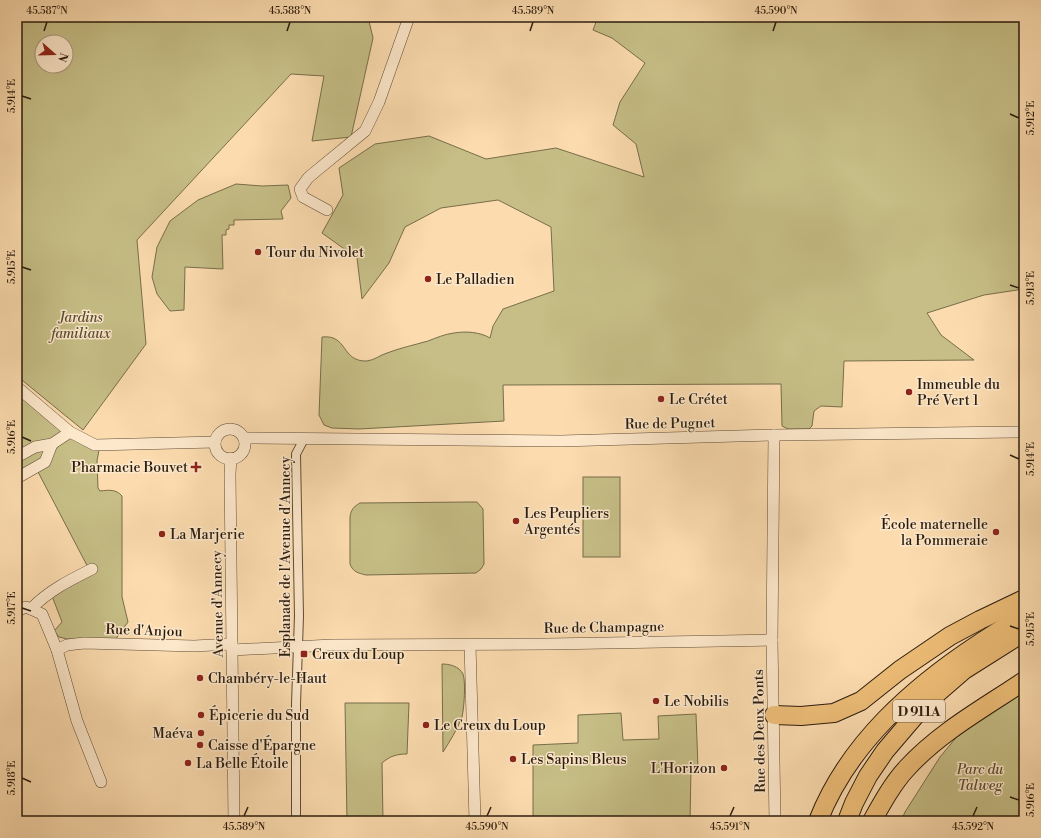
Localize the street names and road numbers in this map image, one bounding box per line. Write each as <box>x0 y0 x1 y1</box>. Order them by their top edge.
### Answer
street label: Rue de Pugnet <box>624 414 716 434</box>
street label: Esplanade de l'Avenue d'Annecy <box>277 456 295 658</box>
street label: Avenue d'Annecy <box>208 550 228 659</box>
street label: Rue de Champagne <box>544 618 664 638</box>
street label: Rue d'Anjou <box>105 621 183 641</box>
street label: Rue des Deux Ponts <box>750 669 770 793</box>
road number: D 911A <box>893 700 945 722</box>

